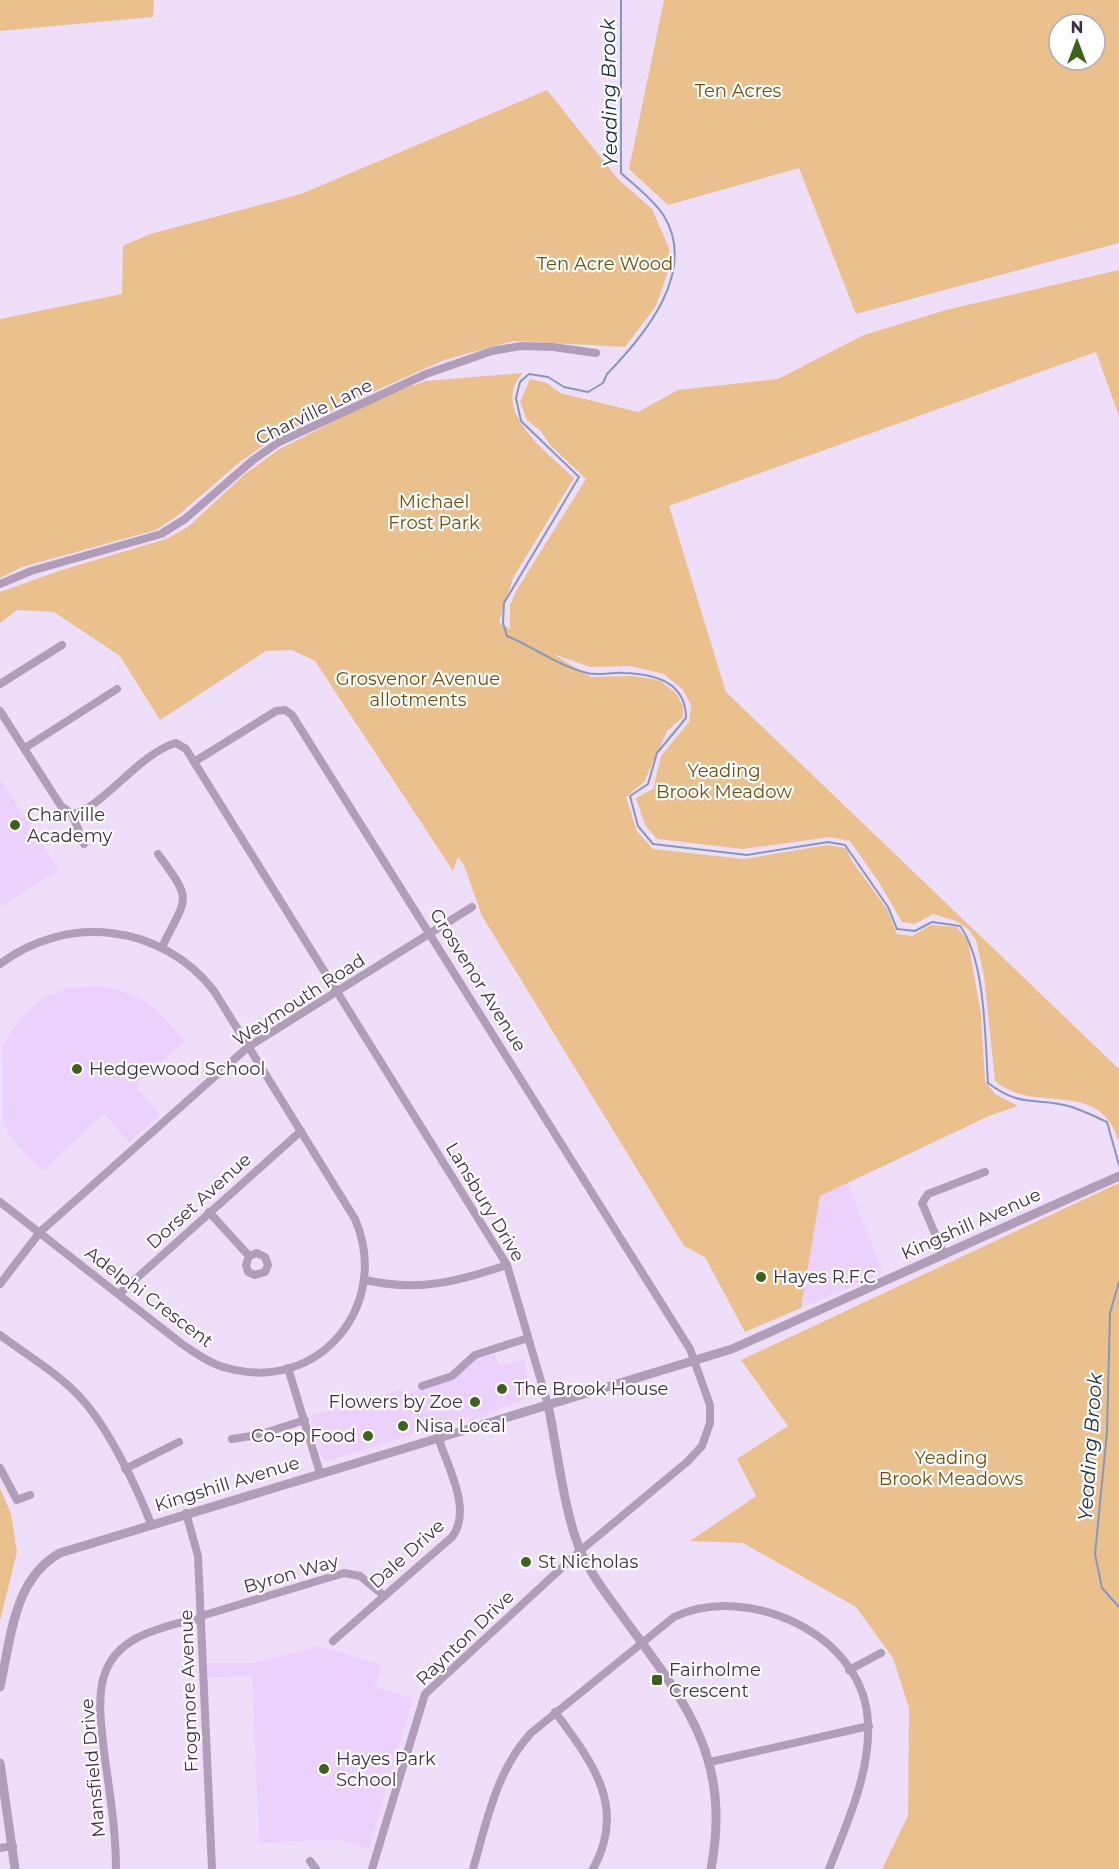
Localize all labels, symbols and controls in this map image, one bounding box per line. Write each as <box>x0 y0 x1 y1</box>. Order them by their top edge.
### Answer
north arrow <box>1047 12 1107 72</box>
water label: Yeading Brook <box>596 17 622 168</box>
text: N <box>1071 18 1083 37</box>
park label: Ten Acres <box>695 80 782 102</box>
park label: Ten Acre Wood <box>537 253 673 275</box>
street label: Charville Lane <box>252 374 376 450</box>
park label: Michael Frost Park <box>388 491 480 534</box>
park label: Grosvenor Avenue allotments <box>336 668 500 711</box>
park label: Yeading Brook Meadow <box>656 760 792 803</box>
place label: Charville Academy <box>27 804 112 847</box>
marker: Charville Academy <box>8 818 22 832</box>
street label: Grosvenor Avenue <box>425 904 531 1056</box>
street label: Weymouth Road <box>229 949 369 1051</box>
place label: Hedgewood School <box>89 1058 265 1080</box>
marker: Hedgewood School <box>70 1062 84 1076</box>
street label: Lansbury Drive <box>441 1138 529 1266</box>
street label: Dorset Avenue <box>142 1148 256 1254</box>
street label: Kingshill Avenue <box>898 1183 1044 1265</box>
street label: Adelphi Crescent <box>81 1242 217 1352</box>
place label: Hayes R.F.C <box>773 1266 876 1288</box>
marker: Hayes R.F.C <box>754 1270 768 1284</box>
water label: Yeading Brook <box>1073 1371 1107 1522</box>
place label: The Brook House <box>514 1378 669 1400</box>
marker: The Brook House <box>495 1382 509 1396</box>
place label: Flowers by Zoe <box>329 1391 463 1413</box>
marker: Flowers by Zoe <box>468 1395 482 1409</box>
place label: Nisa Local <box>415 1415 506 1437</box>
marker: Nisa Local <box>396 1419 410 1433</box>
place label: Co-op Food <box>251 1425 356 1447</box>
marker: Co-op Food <box>361 1429 375 1443</box>
park label: Yeading Brook Meadows <box>879 1447 1024 1490</box>
street label: Kingshill Avenue <box>152 1451 302 1516</box>
street label: Dale Drive <box>365 1515 449 1593</box>
street label: Byron Way <box>241 1550 341 1598</box>
place label: St Nicholas <box>538 1551 638 1573</box>
marker: St Nicholas <box>519 1555 533 1569</box>
street label: Raynton Drive <box>412 1586 519 1690</box>
street label: Frogmore Avenue <box>175 1609 203 1773</box>
place label: Fairholme Crescent <box>669 1659 761 1702</box>
marker: Fairholme Crescent <box>650 1673 664 1687</box>
street label: Mansfield Drive <box>76 1697 110 1838</box>
place label: Hayes Park School <box>336 1748 436 1791</box>
marker: Hayes Park School <box>317 1762 331 1776</box>

